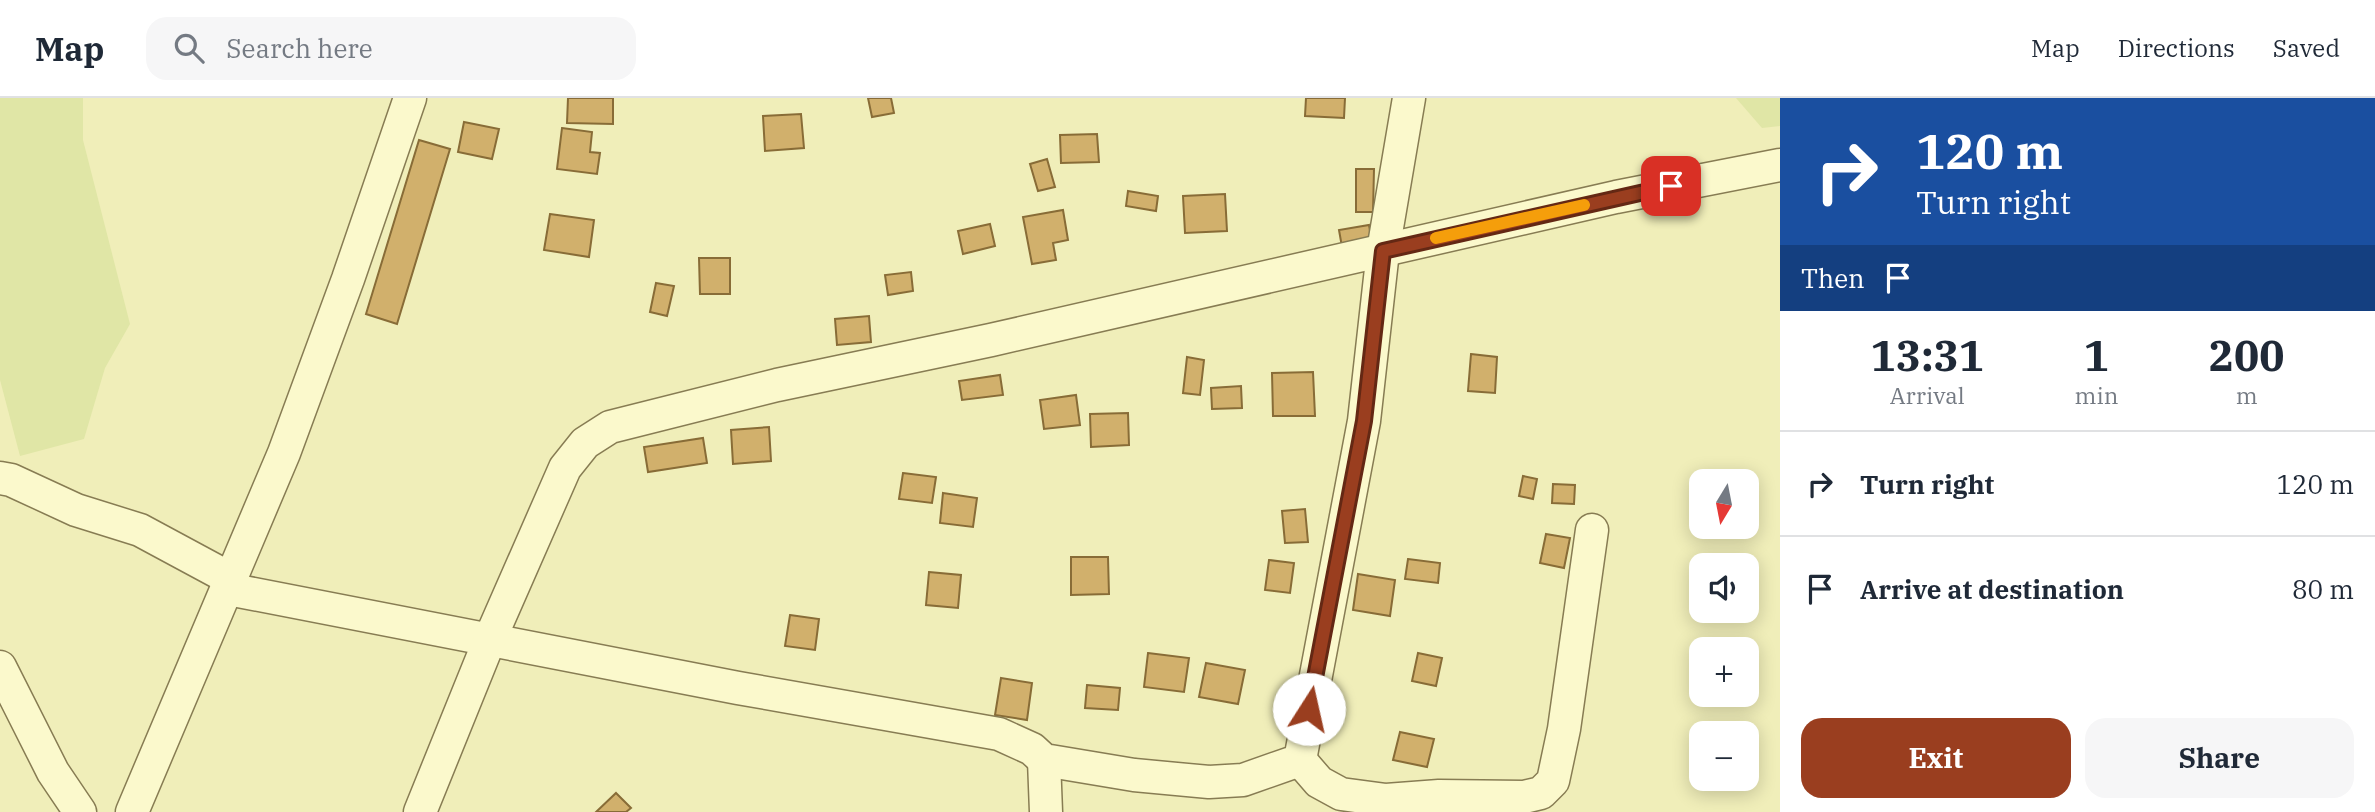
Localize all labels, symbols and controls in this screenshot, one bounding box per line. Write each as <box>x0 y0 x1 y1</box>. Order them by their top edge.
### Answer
search box <box>146 17 636 80</box>
text: Map <box>35 27 104 70</box>
icon: search <box>170 29 208 67</box>
text: Search here <box>226 31 373 65</box>
text: Map <box>2031 32 2080 64</box>
text: Directions <box>2118 32 2235 64</box>
text: Saved <box>2273 32 2340 64</box>
text: 120 m <box>1916 119 2063 182</box>
icon: right <box>1801 126 1892 217</box>
pin <box>1641 156 1701 216</box>
icon: arrive <box>1652 167 1690 205</box>
text: Turn right <box>1916 181 2071 223</box>
icon: arrive <box>1879 259 1917 297</box>
text: Then <box>1801 261 1865 295</box>
text: 13:31 <box>1870 328 1984 383</box>
text: 1 <box>2084 328 2109 383</box>
text: 200 <box>2209 328 2284 383</box>
text: Arrival <box>1890 380 1965 410</box>
text: min <box>2075 380 2118 410</box>
text: m <box>2236 380 2258 410</box>
icon: right <box>1801 465 1839 503</box>
text: Turn right <box>1860 467 1994 501</box>
text: 120 m <box>2276 467 2354 501</box>
north arrow <box>1689 469 1759 539</box>
map controls <box>1689 469 1759 791</box>
button: sound <box>1689 553 1759 623</box>
icon: arrive <box>1801 570 1839 608</box>
text: Arrive at destination <box>1860 572 2124 606</box>
text: 80 m <box>2292 572 2354 606</box>
button: + <box>1689 637 1759 707</box>
position arrow <box>1272 672 1346 746</box>
button: Exit <box>1801 718 2071 798</box>
button: Share <box>2085 718 2354 798</box>
button: − <box>1689 721 1759 791</box>

